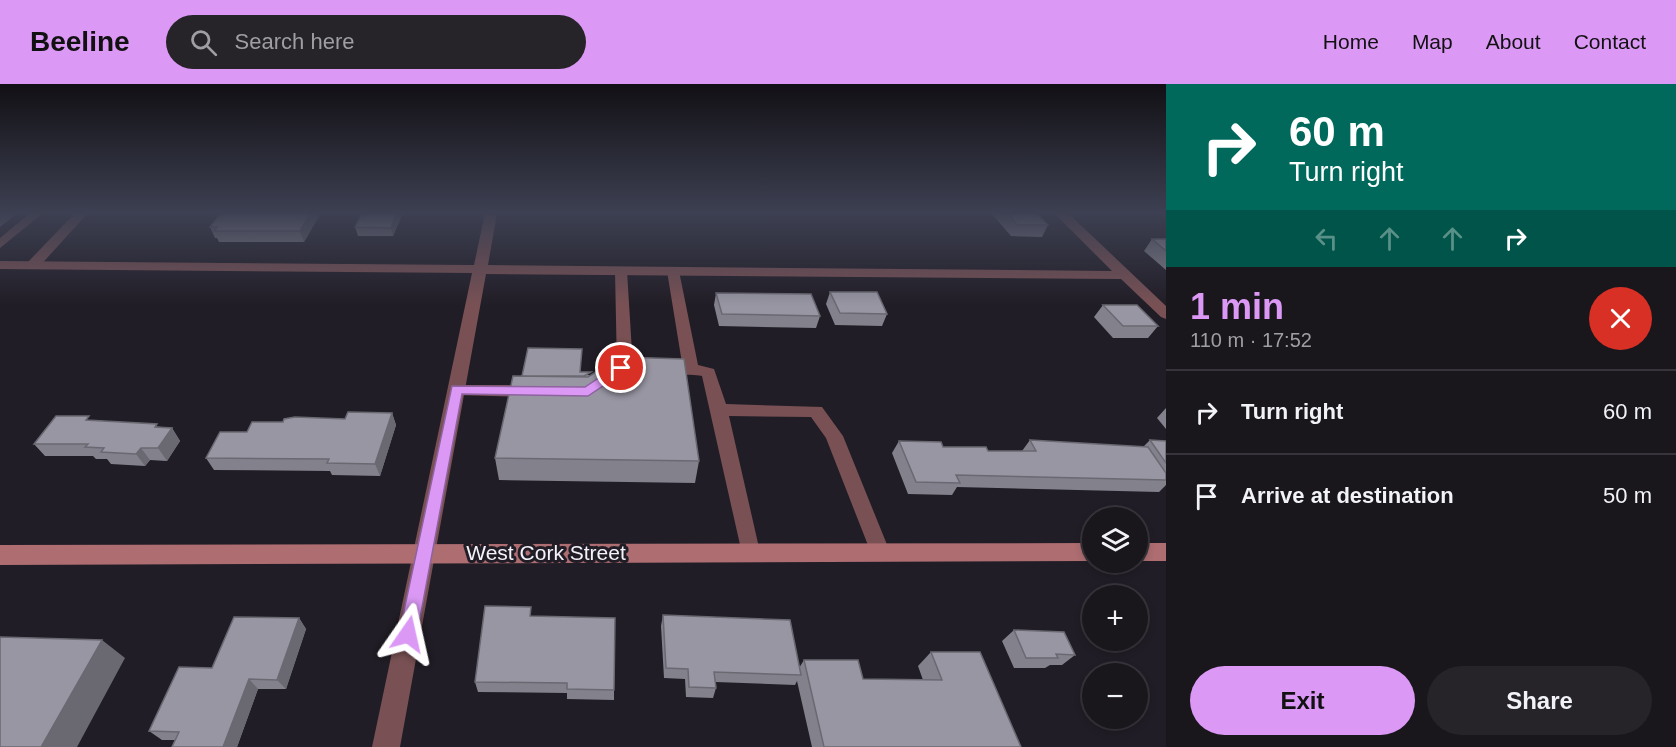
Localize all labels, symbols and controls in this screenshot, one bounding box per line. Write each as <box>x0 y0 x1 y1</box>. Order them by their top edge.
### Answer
search box <box>166 15 586 69</box>
text: Beeline <box>30 26 130 57</box>
icon: search <box>187 26 220 59</box>
text: Search here <box>235 29 354 54</box>
text: Home <box>1323 30 1379 53</box>
text: Map <box>1412 30 1453 53</box>
text: About <box>1486 30 1541 53</box>
text: Contact <box>1574 30 1646 53</box>
icon: right <box>1190 108 1268 186</box>
text: 60 m <box>1289 108 1385 155</box>
text: Turn right <box>1289 157 1404 187</box>
icon: left <box>1310 222 1343 255</box>
icon: ahead <box>1373 222 1406 255</box>
icon: ahead <box>1436 222 1469 255</box>
icon: right <box>1499 222 1532 255</box>
text: 1 min <box>1190 286 1284 327</box>
button: close <box>1589 287 1652 350</box>
text: 110 m · 17:52 <box>1190 329 1312 351</box>
pin <box>595 342 646 393</box>
icon: arrive <box>604 351 637 384</box>
icon: right <box>1190 396 1223 429</box>
text: Turn right <box>1241 399 1343 424</box>
text: 60 m <box>1603 399 1652 424</box>
icon: arrive <box>1190 480 1223 513</box>
text: Arrive at destination <box>1241 483 1454 508</box>
text: 50 m <box>1603 483 1652 508</box>
map controls <box>1082 507 1148 729</box>
button: layers <box>1082 507 1148 573</box>
street label: West Cork Street <box>466 541 626 564</box>
button: + <box>1082 585 1148 651</box>
position arrow <box>376 602 440 666</box>
button: − <box>1082 663 1148 729</box>
button: Exit <box>1190 666 1415 735</box>
button: Share <box>1427 666 1652 735</box>

